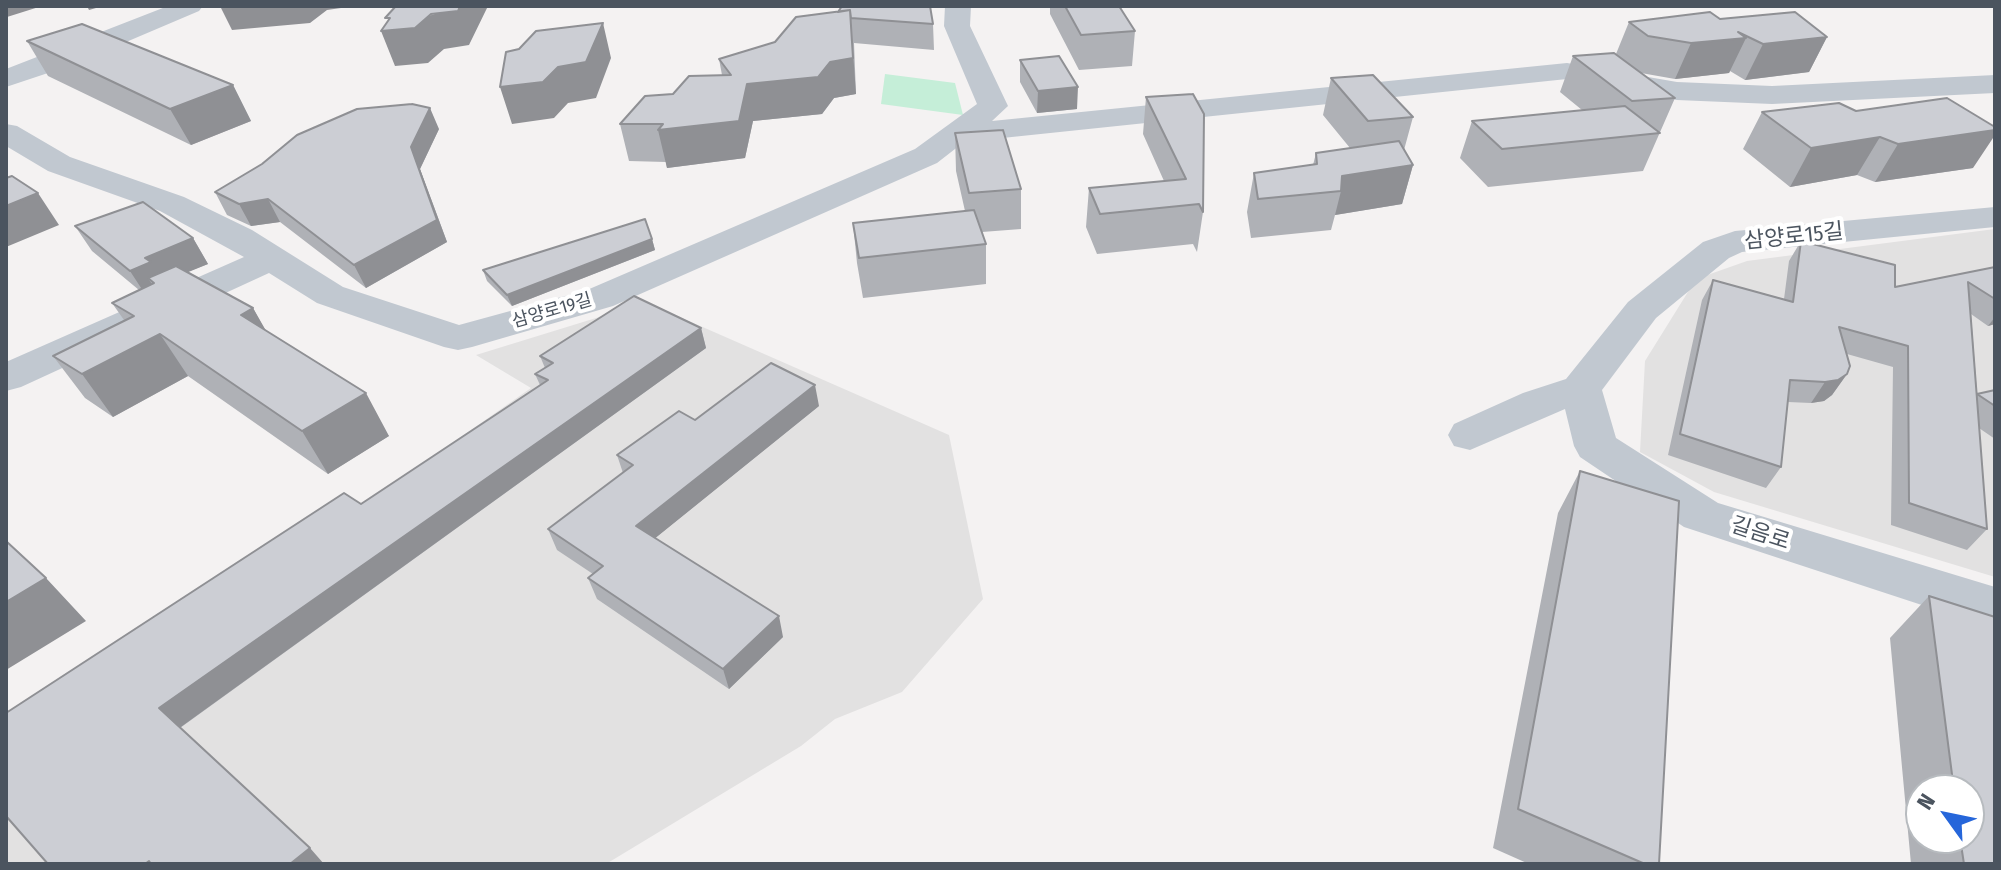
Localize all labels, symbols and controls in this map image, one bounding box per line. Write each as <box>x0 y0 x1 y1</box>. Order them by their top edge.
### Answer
street label: 삼양로15길 <box>1743 219 1845 255</box>
street label: 삼양로19길 <box>510 289 594 333</box>
street label: 길음로 <box>1727 512 1793 556</box>
north arrow <box>1905 774 1985 854</box>
text: N <box>1911 789 1941 815</box>

